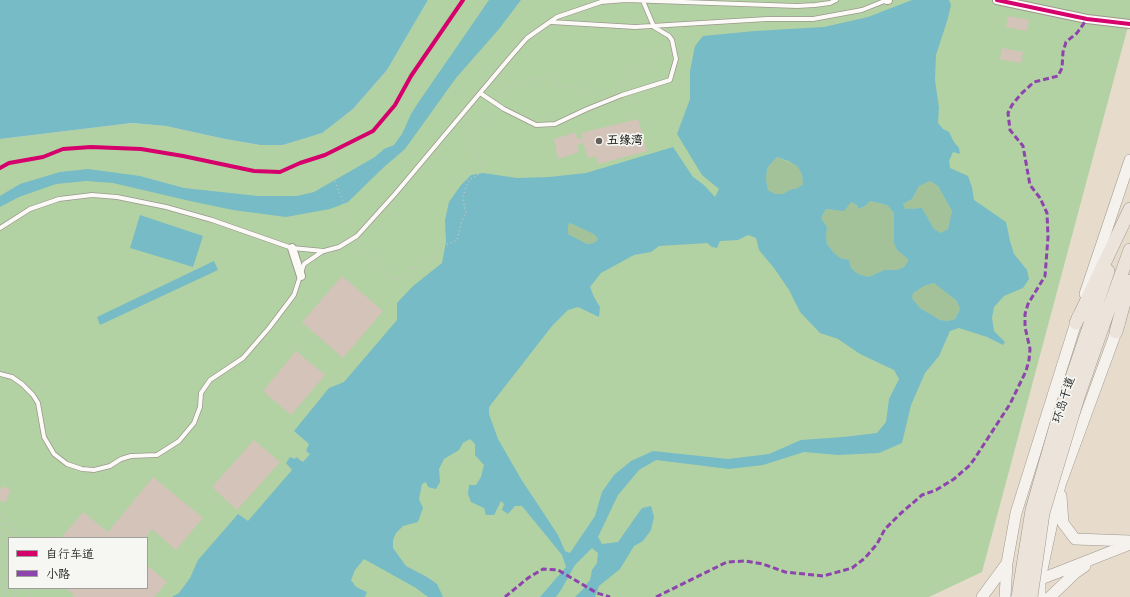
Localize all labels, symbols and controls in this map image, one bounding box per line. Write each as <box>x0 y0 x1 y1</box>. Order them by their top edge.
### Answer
place label: 五缘湾 <box>607 134 643 148</box>
marker: 五缘湾 <box>594 136 604 146</box>
street label: 环岛干道 <box>1050 375 1078 425</box>
legend <box>8 537 148 589</box>
text: 自行车道 <box>46 544 94 562</box>
text: 小路 <box>46 564 70 582</box>

